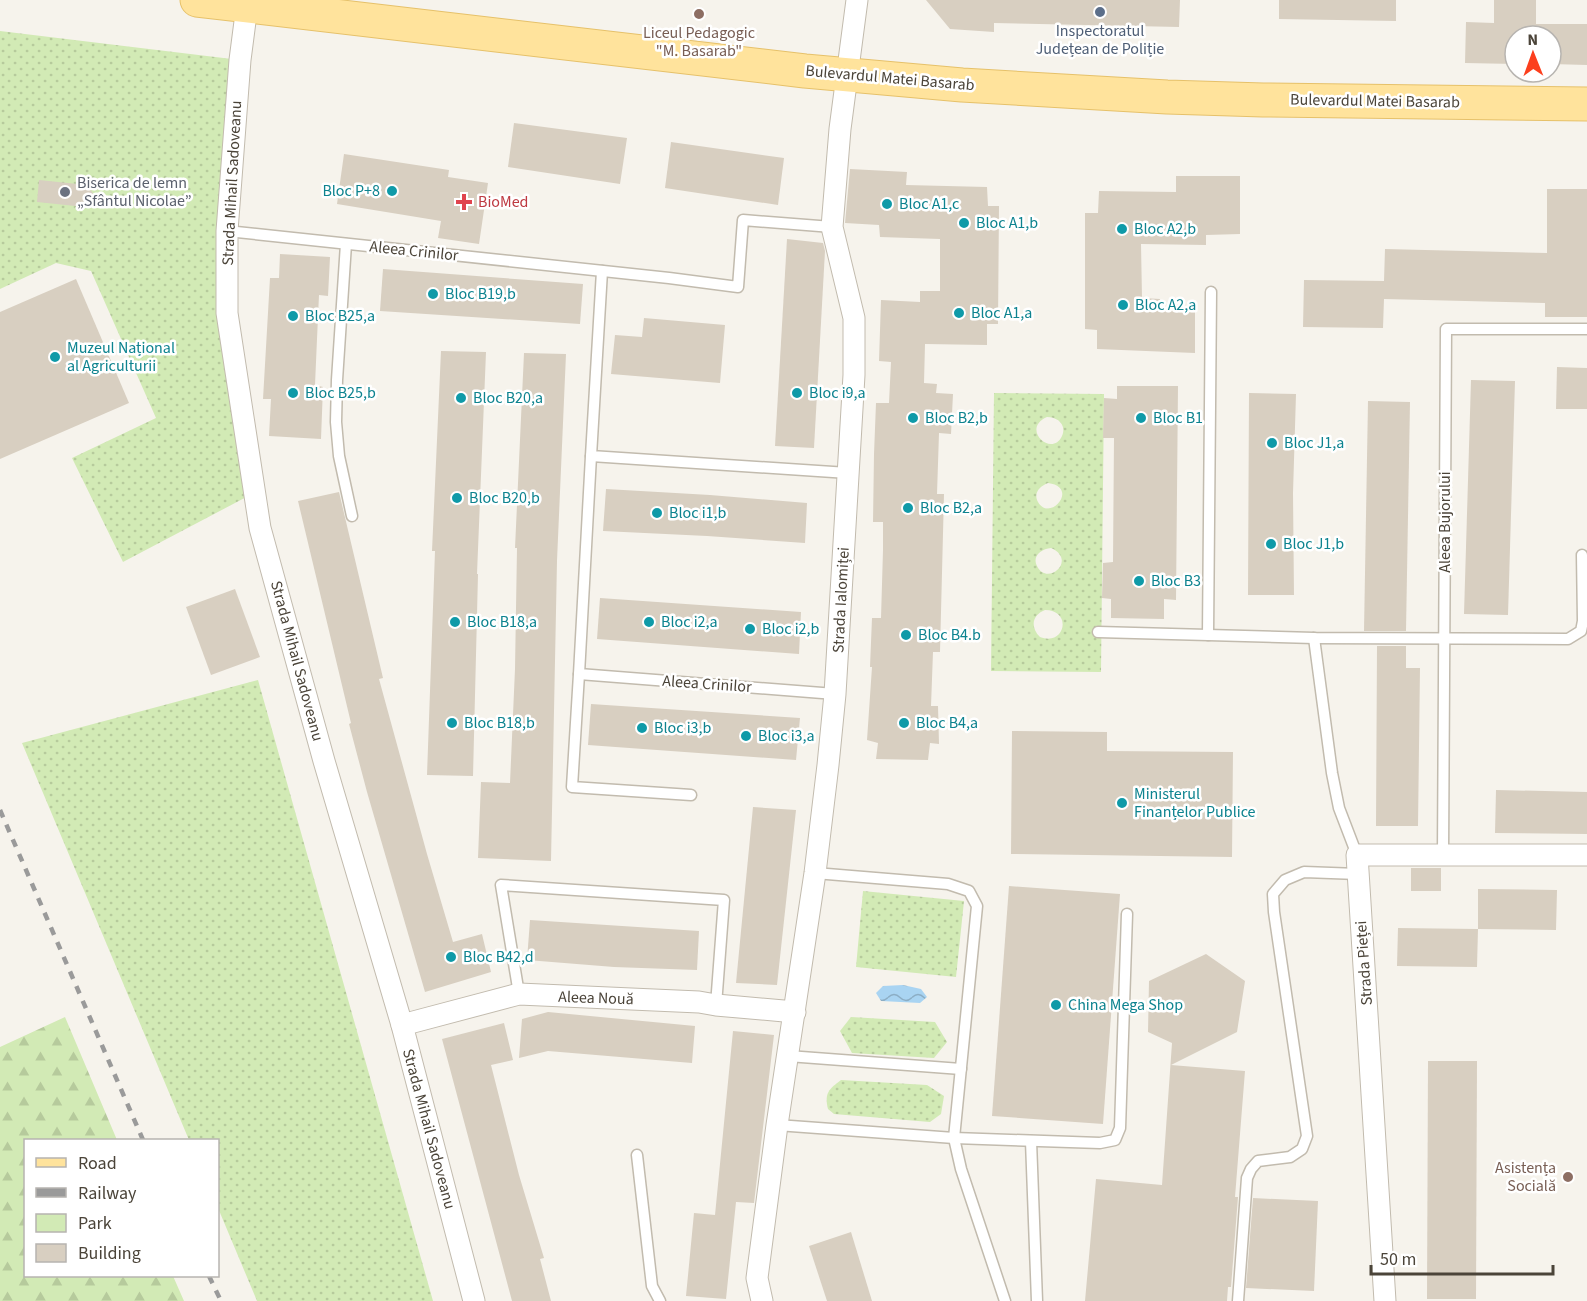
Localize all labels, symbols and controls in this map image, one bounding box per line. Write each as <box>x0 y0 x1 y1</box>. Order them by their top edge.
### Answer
marker: Inspectoratul Județean de Poliție <box>1093 5 1107 19</box>
marker: Liceul Pedagogic "M. Basarab" <box>692 7 706 21</box>
place label: Inspectoratul Județean de Poliție <box>1036 20 1164 60</box>
place label: Liceul Pedagogic "M. Basarab" <box>643 22 755 62</box>
north arrow <box>1503 24 1563 84</box>
text: N <box>1527 29 1538 51</box>
street label: Bulevardul Matei Basarab <box>804 60 976 96</box>
street label: Bulevardul Matei Basarab <box>1290 89 1460 113</box>
street label: Strada Mihail Sadoveanu <box>217 100 247 266</box>
place label: Biserica de lemn „Sfântul Nicolae” <box>77 172 192 212</box>
place label: Bloc P+8 <box>322 180 380 202</box>
marker: Bloc P+8 <box>385 184 399 198</box>
marker: Biserica de lemn „Sfântul Nicolae” <box>58 185 72 199</box>
place label: BioMed <box>478 191 528 213</box>
marker: BioMed <box>455 193 473 211</box>
place label: Bloc A1,c <box>899 193 959 215</box>
marker: Bloc A1,c <box>880 197 894 211</box>
place label: Bloc A1,b <box>976 212 1038 234</box>
marker: Bloc A1,b <box>957 216 971 230</box>
place label: Bloc A2,b <box>1134 218 1196 240</box>
marker: Bloc A2,b <box>1115 222 1129 236</box>
street label: Aleea Crinilor <box>368 235 460 267</box>
place label: Bloc B19,b <box>445 283 516 305</box>
marker: Bloc B19,b <box>426 287 440 301</box>
place label: Bloc A2,a <box>1135 294 1196 316</box>
marker: Bloc A2,a <box>1116 298 1130 312</box>
place label: Bloc A1,a <box>971 302 1032 324</box>
place label: Bloc B25,a <box>305 305 375 327</box>
marker: Bloc A1,a <box>952 306 966 320</box>
marker: Bloc B25,a <box>286 309 300 323</box>
place label: Muzeul Național al Agriculturii <box>67 337 175 377</box>
marker: Muzeul Național al Agriculturii <box>48 350 62 364</box>
place label: Bloc B25,b <box>305 382 376 404</box>
place label: Bloc i9,a <box>809 382 866 404</box>
marker: Bloc B25,b <box>286 386 300 400</box>
marker: Bloc i9,a <box>790 386 804 400</box>
place label: Bloc B20,a <box>473 387 543 409</box>
marker: Bloc B20,a <box>454 391 468 405</box>
place label: Bloc B2,b <box>925 407 988 429</box>
place label: Bloc B1 <box>1153 407 1203 429</box>
marker: Bloc B2,b <box>906 411 920 425</box>
marker: Bloc B1 <box>1134 411 1148 425</box>
place label: Bloc J1,a <box>1284 432 1344 454</box>
marker: Bloc J1,a <box>1265 436 1279 450</box>
street label: Aleea Bujorului <box>1434 471 1456 573</box>
place label: Bloc B20,b <box>469 487 540 509</box>
marker: Bloc B20,b <box>450 491 464 505</box>
place label: Bloc B2,a <box>920 497 982 519</box>
marker: Bloc B2,a <box>901 501 915 515</box>
place label: Bloc i1,b <box>669 502 727 524</box>
marker: Bloc i1,b <box>650 506 664 520</box>
place label: Bloc J1,b <box>1283 533 1344 555</box>
marker: Bloc J1,b <box>1264 537 1278 551</box>
street label: Strada Ialomiței <box>827 546 855 654</box>
place label: Bloc B3 <box>1151 570 1201 592</box>
marker: Bloc B3 <box>1132 574 1146 588</box>
street label: Strada Mihail Sadoveanu <box>265 578 329 744</box>
place label: Bloc B18,a <box>467 611 537 633</box>
place label: Bloc i2,a <box>661 611 718 633</box>
marker: Bloc B18,a <box>448 615 462 629</box>
marker: Bloc i2,a <box>642 615 656 629</box>
place label: Bloc i2,b <box>762 618 820 640</box>
marker: Bloc i2,b <box>743 622 757 636</box>
place label: Bloc B4.b <box>918 624 981 646</box>
marker: Bloc B4.b <box>899 628 913 642</box>
street label: Aleea Crinilor <box>662 670 753 698</box>
place label: Bloc B18,b <box>464 712 535 734</box>
place label: Bloc B4,a <box>916 712 978 734</box>
marker: Bloc B18,b <box>445 716 459 730</box>
marker: Bloc B4,a <box>897 716 911 730</box>
place label: Bloc i3,b <box>654 717 712 739</box>
marker: Bloc i3,b <box>635 721 649 735</box>
place label: Bloc i3,a <box>758 725 815 747</box>
marker: Bloc i3,a <box>739 729 753 743</box>
place label: Ministerul Finanțelor Publice <box>1134 783 1256 823</box>
marker: Ministerul Finanțelor Publice <box>1115 796 1129 810</box>
street label: Strada Pieței <box>1350 920 1378 1006</box>
place label: Bloc B42,d <box>463 946 534 968</box>
marker: Bloc B42,d <box>444 950 458 964</box>
street label: Aleea Nouă <box>558 986 634 1010</box>
place label: China Mega Shop <box>1068 994 1183 1016</box>
marker: China Mega Shop <box>1049 998 1063 1012</box>
street label: Strada Mihail Sadoveanu <box>397 1046 461 1212</box>
legend <box>24 1139 219 1277</box>
text: Road <box>78 1151 117 1176</box>
place label: Asistența Socială <box>1495 1157 1556 1197</box>
marker: Asistența Socială <box>1561 1170 1575 1184</box>
text: Railway <box>78 1181 137 1206</box>
text: Park <box>78 1211 112 1236</box>
scale bar <box>1371 1238 1552 1276</box>
text: Building <box>78 1241 141 1266</box>
text: 50 m <box>1380 1247 1416 1272</box>

